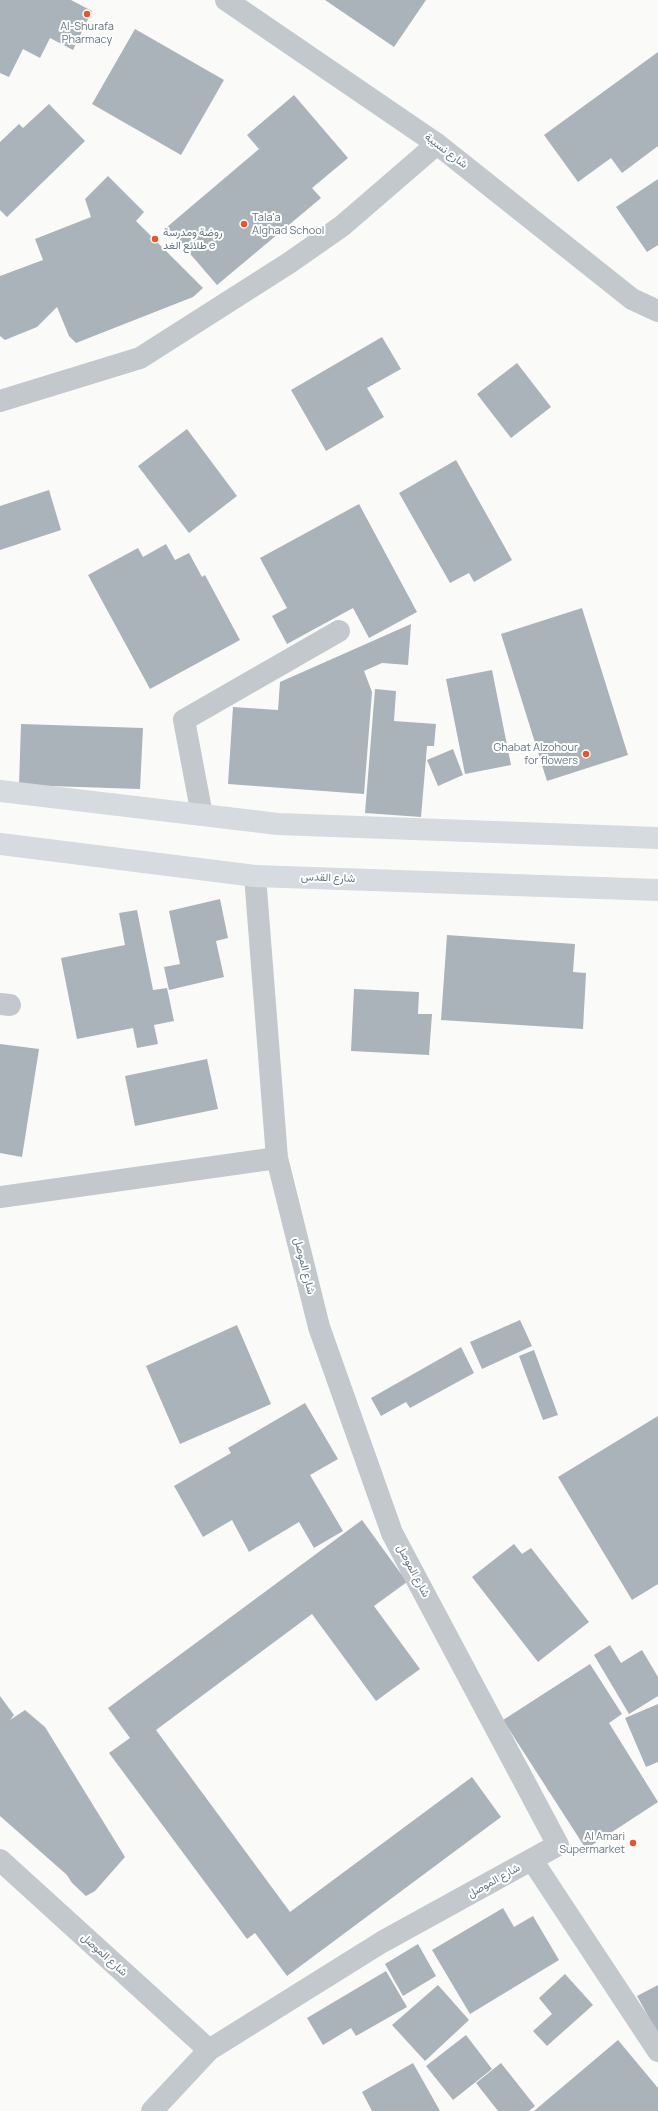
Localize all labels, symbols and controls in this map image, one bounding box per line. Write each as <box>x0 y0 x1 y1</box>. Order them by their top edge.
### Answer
marker: Al-Shurafa Pharmacy <box>82 9 92 19</box>
place label: Al-Shurafa Pharmacy <box>60 20 114 46</box>
street label: شارع نسيبة <box>422 131 470 171</box>
place label: Tala'a Alghad School <box>252 211 324 237</box>
marker: Tala'a Alghad School <box>239 219 249 229</box>
place label: روضة ومدرسة طلائع الغد e <box>163 226 222 252</box>
marker: روضة ومدرسة طلائع الغد e <box>150 234 160 244</box>
place label: Ghabat Alzohour for flowers <box>493 741 578 767</box>
marker: Ghabat Alzohour for flowers <box>581 749 591 759</box>
street label: شارع القدس <box>301 870 355 886</box>
street label: شارع الموصل <box>291 1236 317 1296</box>
street label: شارع الموصل <box>394 1542 432 1600</box>
place label: Al Amari Supermarket <box>559 1830 625 1856</box>
marker: Al Amari Supermarket <box>628 1838 638 1848</box>
street label: شارع الموصل <box>466 1861 522 1901</box>
street label: شارع الموصل <box>78 1931 130 1979</box>

